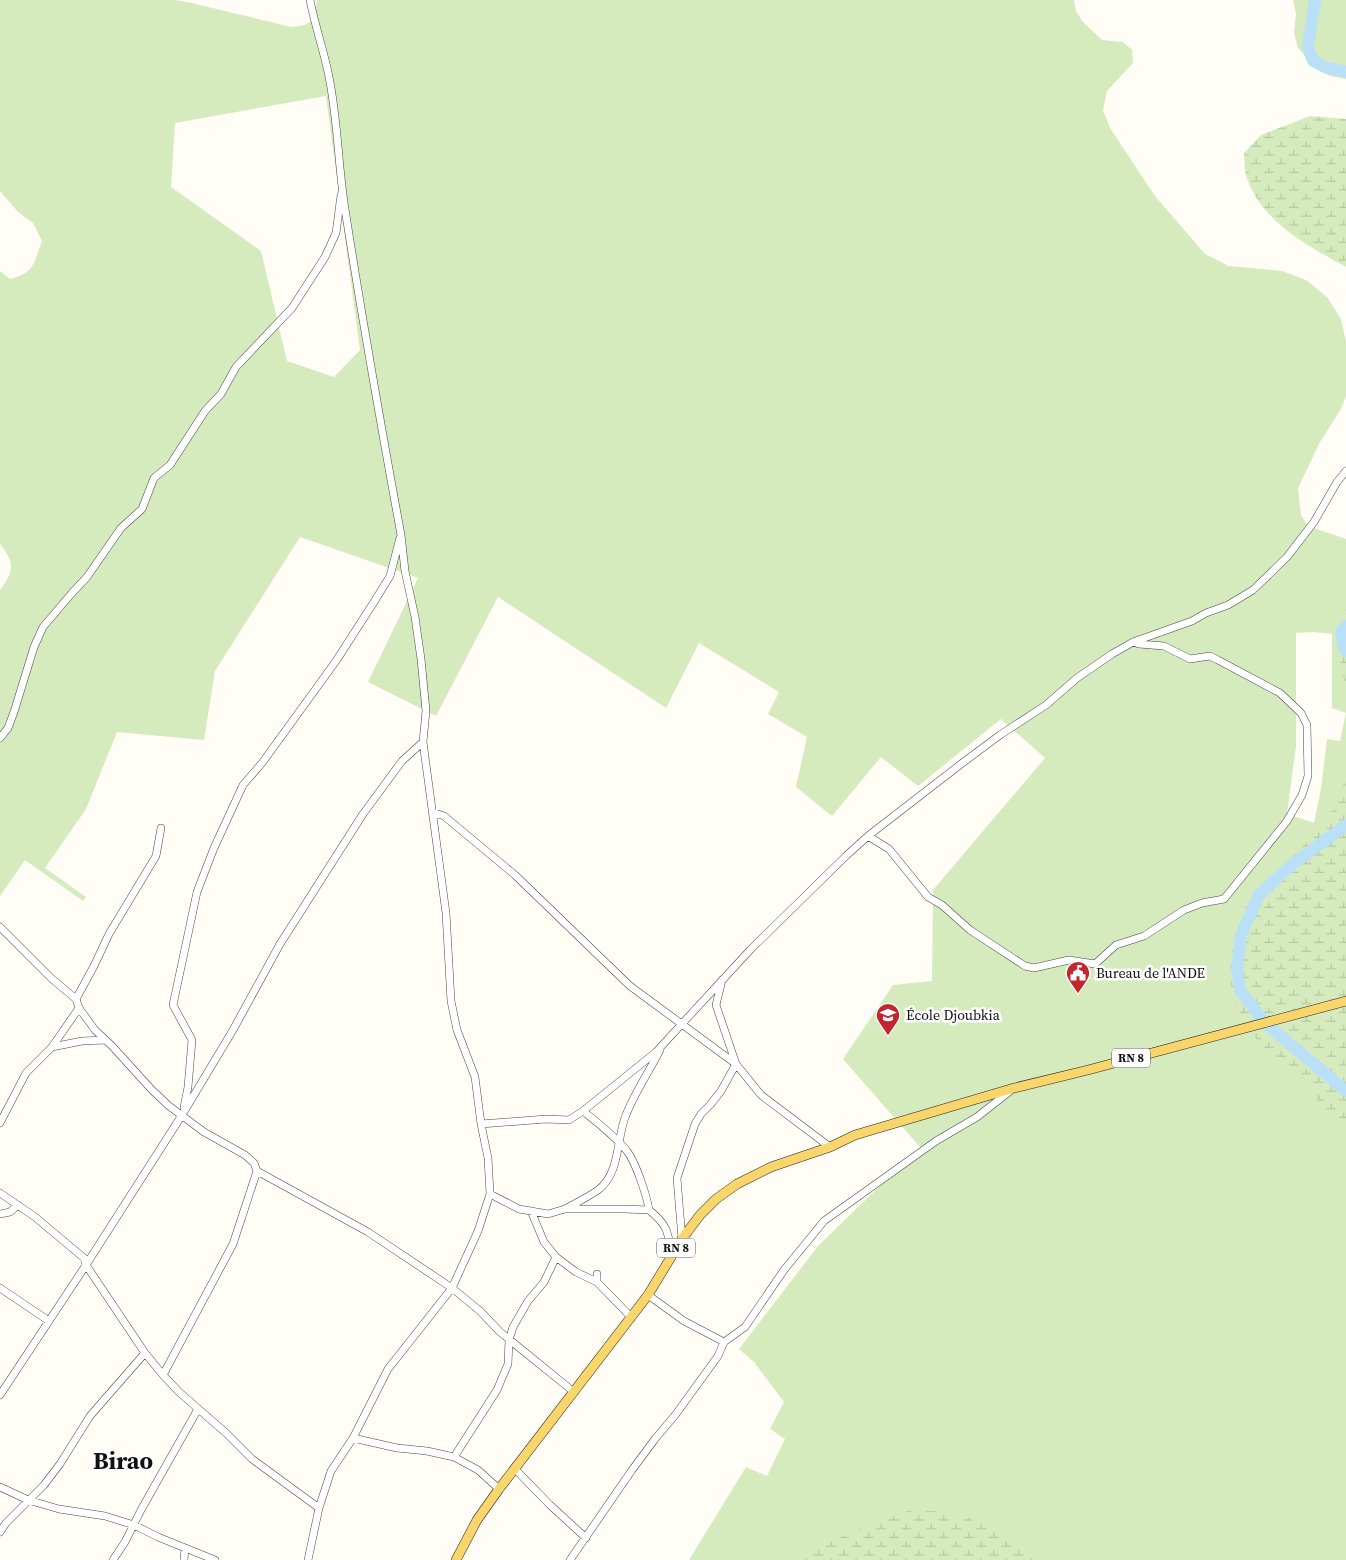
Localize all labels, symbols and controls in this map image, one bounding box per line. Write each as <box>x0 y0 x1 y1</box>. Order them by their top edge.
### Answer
public building icon: Bureau de l'ANDE <box>1065 960 1091 994</box>
place label: Bureau de l'ANDE <box>1096 963 1205 983</box>
school or university icon: École Djoubkia <box>875 1002 901 1036</box>
place label: École Djoubkia <box>906 1005 1001 1025</box>
road number: RN 8 <box>1112 1048 1150 1068</box>
road number: RN 8 <box>657 1238 695 1258</box>
district label: Birao <box>93 1444 153 1477</box>

